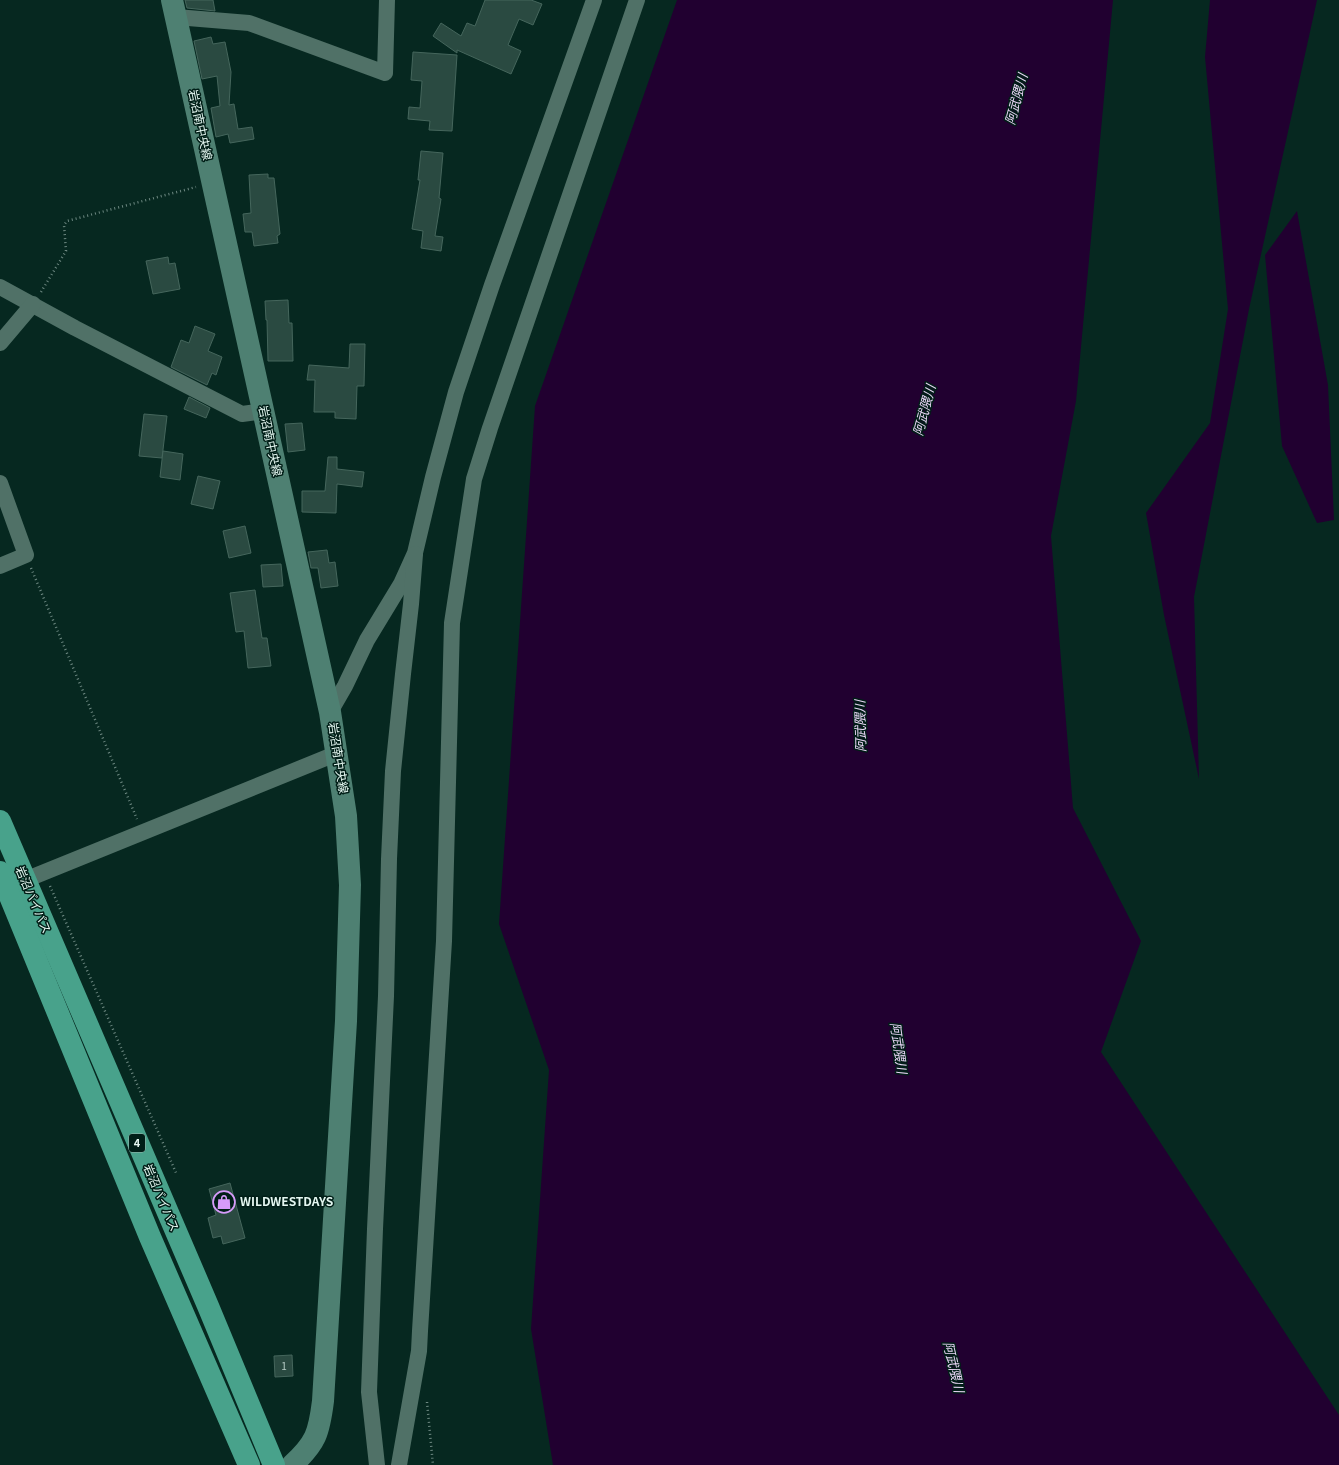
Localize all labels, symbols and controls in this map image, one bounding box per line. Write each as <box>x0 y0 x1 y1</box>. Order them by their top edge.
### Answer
water label: 阿武隈川 <box>1000 69 1032 126</box>
street label: 岩沼南中央線 <box>186 88 217 162</box>
water label: 阿武隈川 <box>908 380 940 437</box>
street label: 岩沼南中央線 <box>256 404 287 478</box>
water label: 阿武隈川 <box>850 698 869 752</box>
street label: 岩沼南中央線 <box>325 721 354 795</box>
street label: 岩沼バイパス <box>13 863 56 936</box>
water label: 阿武隈川 <box>886 1021 913 1077</box>
road number: 4 <box>129 1134 145 1152</box>
street label: 岩沼バイパス <box>141 1161 184 1234</box>
shop icon: WILDWESTDAYS <box>211 1189 237 1215</box>
place label: WILDWESTDAYS <box>240 1192 334 1209</box>
water label: 阿武隈川 <box>939 1339 970 1396</box>
house number: 1 <box>281 1358 287 1373</box>

